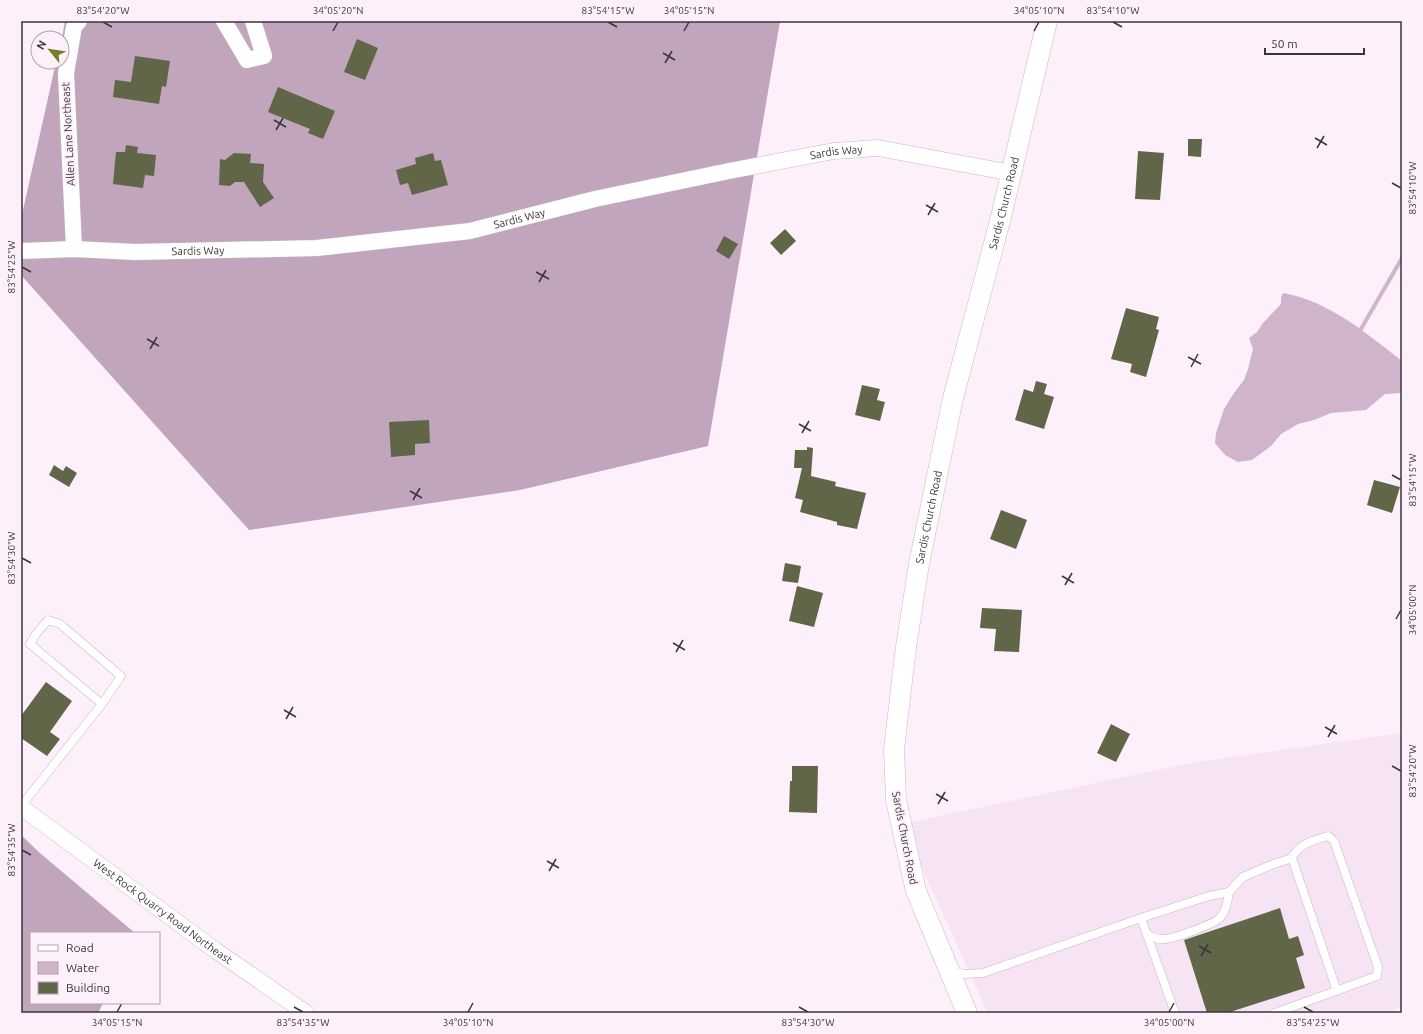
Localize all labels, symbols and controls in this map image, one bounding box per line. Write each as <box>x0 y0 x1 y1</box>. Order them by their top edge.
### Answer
text: 83°54'20"W <box>77 5 129 16</box>
text: 34°05'20"N <box>313 5 363 16</box>
text: 83°54'15"W <box>582 5 634 16</box>
text: 34°05'15"N <box>664 5 714 16</box>
text: 34°05'10"N <box>1014 5 1064 16</box>
text: 83°54'10"W <box>1087 5 1139 16</box>
north arrow <box>30 30 70 70</box>
scale bar <box>1265 30 1364 56</box>
text: 50 m <box>1271 37 1298 50</box>
text: N <box>34 38 49 52</box>
street label: Allen Lane Northeast <box>59 81 77 186</box>
street label: Sardis Way <box>809 143 864 161</box>
street label: Sardis Church Road <box>987 156 1021 251</box>
text: 83°54'10"W <box>1407 162 1418 214</box>
street label: Sardis Way <box>492 206 547 231</box>
text: 83°54'25"W <box>6 241 17 293</box>
street label: Sardis Way <box>171 244 225 257</box>
text: 83°54'15"W <box>1407 454 1418 506</box>
street label: Sardis Church Road <box>913 469 944 565</box>
text: 83°54'30"W <box>6 532 17 584</box>
text: 34°05'00"N <box>1407 585 1418 635</box>
text: 83°54'20"W <box>1407 745 1418 797</box>
street label: Sardis Church Road <box>890 790 920 886</box>
text: 83°54'35"W <box>6 824 17 876</box>
street label: West Rock Quarry Road Northeast <box>91 856 235 966</box>
legend <box>30 932 160 1004</box>
text: Road <box>66 941 94 954</box>
text: Water <box>66 961 99 974</box>
text: Building <box>66 981 110 994</box>
text: 34°05'15"N <box>92 1017 142 1028</box>
text: 83°54'35"W <box>277 1017 329 1028</box>
text: 34°05'10"N <box>443 1017 493 1028</box>
text: 83°54'30"W <box>782 1017 834 1028</box>
text: 34°05'00"N <box>1144 1017 1194 1028</box>
text: 83°54'25"W <box>1287 1017 1339 1028</box>

